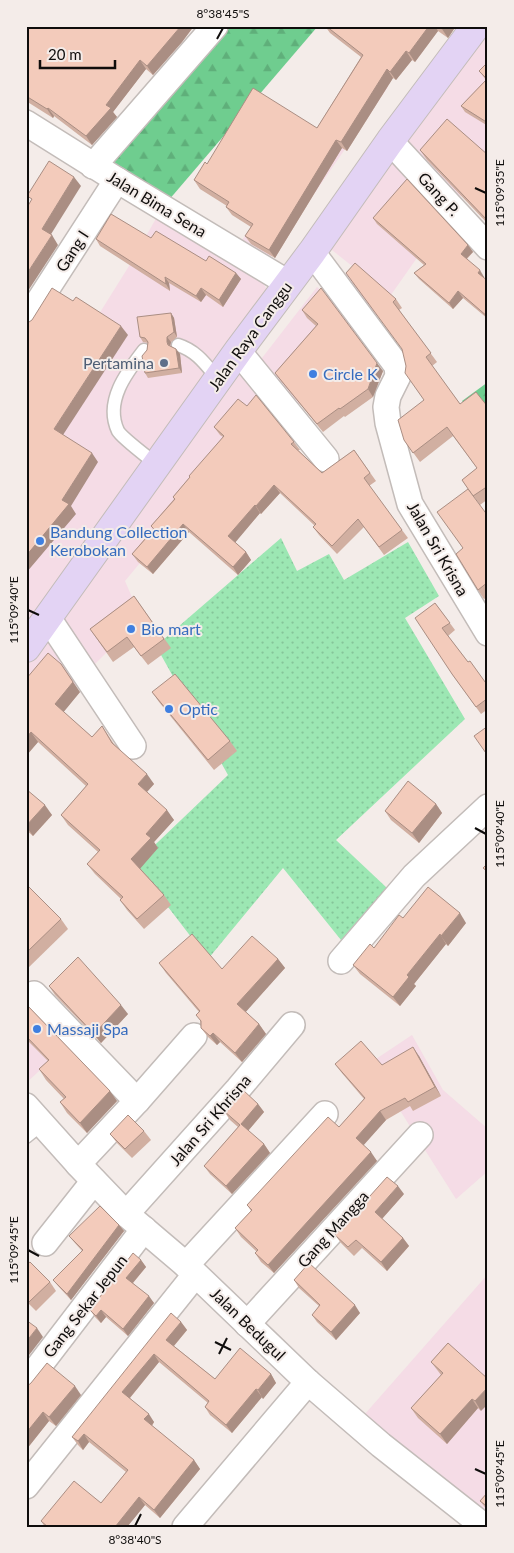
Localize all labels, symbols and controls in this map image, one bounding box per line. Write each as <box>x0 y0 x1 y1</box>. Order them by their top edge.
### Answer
text: 8°38'45"S <box>196 6 250 21</box>
scale bar <box>40 38 115 70</box>
text: 20 m <box>48 45 82 63</box>
text: 115°09'35"E <box>492 159 507 227</box>
street label: Jalan Bima Sena <box>104 167 210 241</box>
street label: Gang P. <box>414 168 464 219</box>
street label: Gang I <box>51 227 92 275</box>
street label: Jalan Raya Canggu <box>204 278 296 394</box>
place label: Pertamina <box>83 353 154 372</box>
marker: Pertamina <box>158 357 170 369</box>
place label: Circle K <box>323 364 378 383</box>
marker: Circle K <box>307 368 319 380</box>
street label: Jalan Sri Krisna <box>404 498 473 599</box>
place label: Bandung Collection Kerobokan <box>50 522 187 559</box>
marker: Bandung Collection Kerobokan <box>34 535 46 547</box>
text: 115°09'40"E <box>6 576 21 644</box>
place label: Bio mart <box>141 619 201 638</box>
marker: Bio mart <box>125 623 137 635</box>
place label: Optic <box>179 699 218 718</box>
marker: Optic <box>163 703 175 715</box>
text: 115°09'40"E <box>492 800 507 868</box>
place label: Massaji Spa <box>47 1019 129 1038</box>
marker: Massaji Spa <box>31 1023 43 1035</box>
street label: Jalan Sri Khrisna <box>165 1070 254 1169</box>
street label: Gang Mangga <box>293 1186 372 1271</box>
text: 115°09'45"E <box>6 1216 21 1284</box>
street label: Gang Sekar Jepun <box>39 1251 131 1361</box>
street label: Jalan Bedugul <box>207 1283 290 1364</box>
text: 115°09'45"E <box>492 1440 507 1508</box>
text: 8°38'40"S <box>108 1532 162 1547</box>

